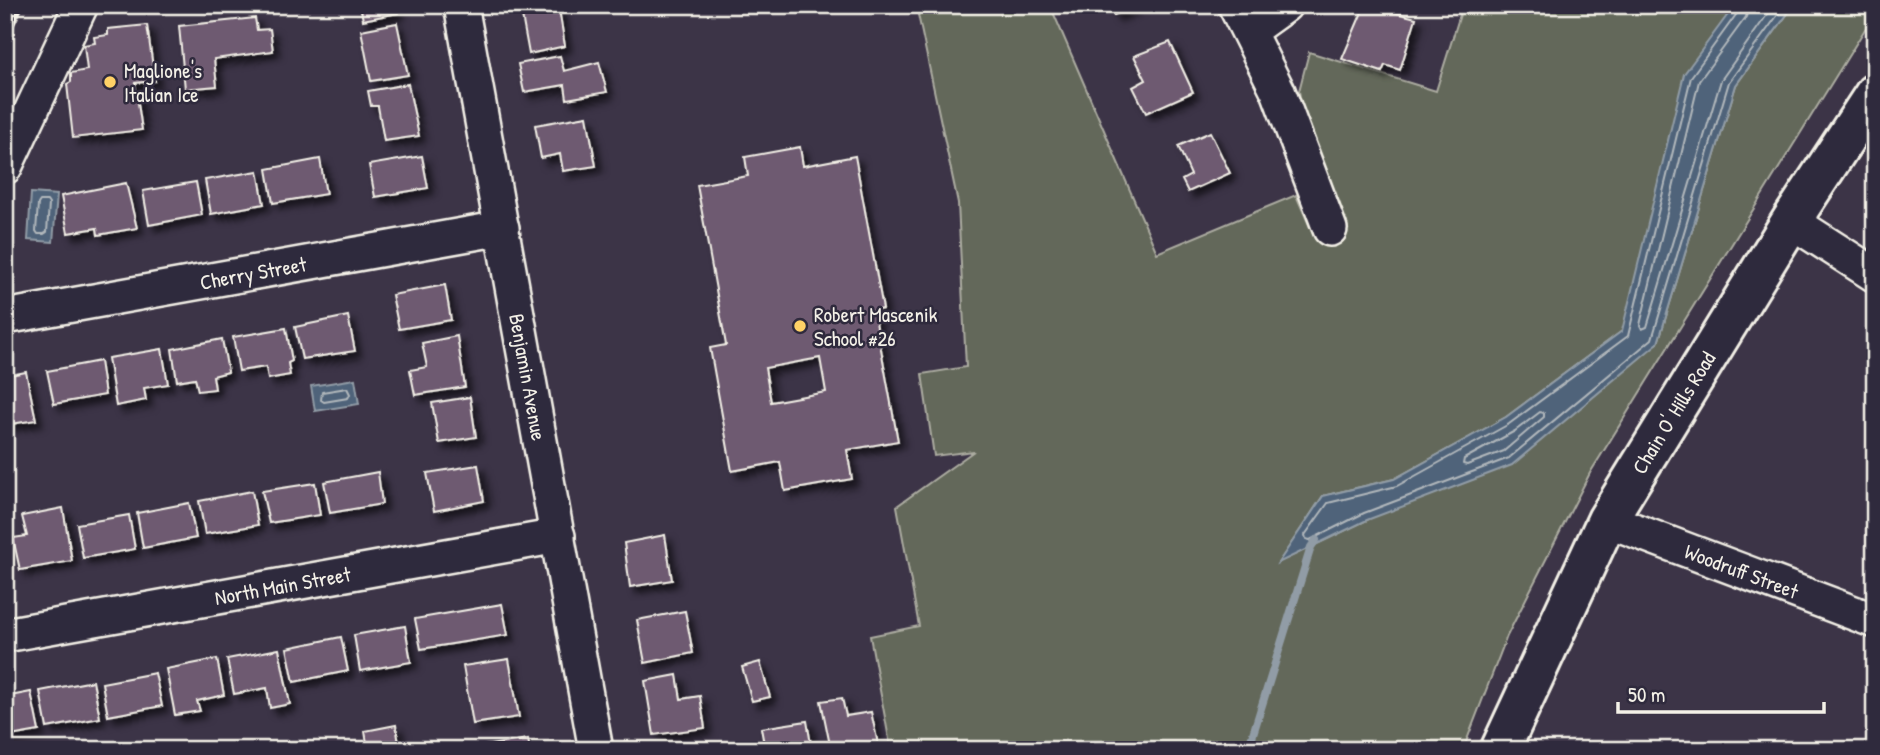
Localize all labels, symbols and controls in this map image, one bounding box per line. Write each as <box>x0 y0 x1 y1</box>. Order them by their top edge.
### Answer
place label: Maglione's Italian Ice <box>124 56 202 109</box>
marker: Maglione's Italian Ice <box>102 74 118 90</box>
street label: Cherry Street <box>198 249 309 296</box>
place label: Robert Mascenik School #26 <box>814 300 938 353</box>
street label: Benjamin Avenue <box>503 311 554 443</box>
marker: Robert Mascenik School #26 <box>792 318 808 334</box>
street label: Chain O' Hills Road <box>1625 346 1722 479</box>
street label: Woodruff Street <box>1681 536 1803 606</box>
street label: North Main Street <box>212 559 354 612</box>
scale bar <box>1618 671 1824 715</box>
text: 50 m <box>1628 680 1665 709</box>

